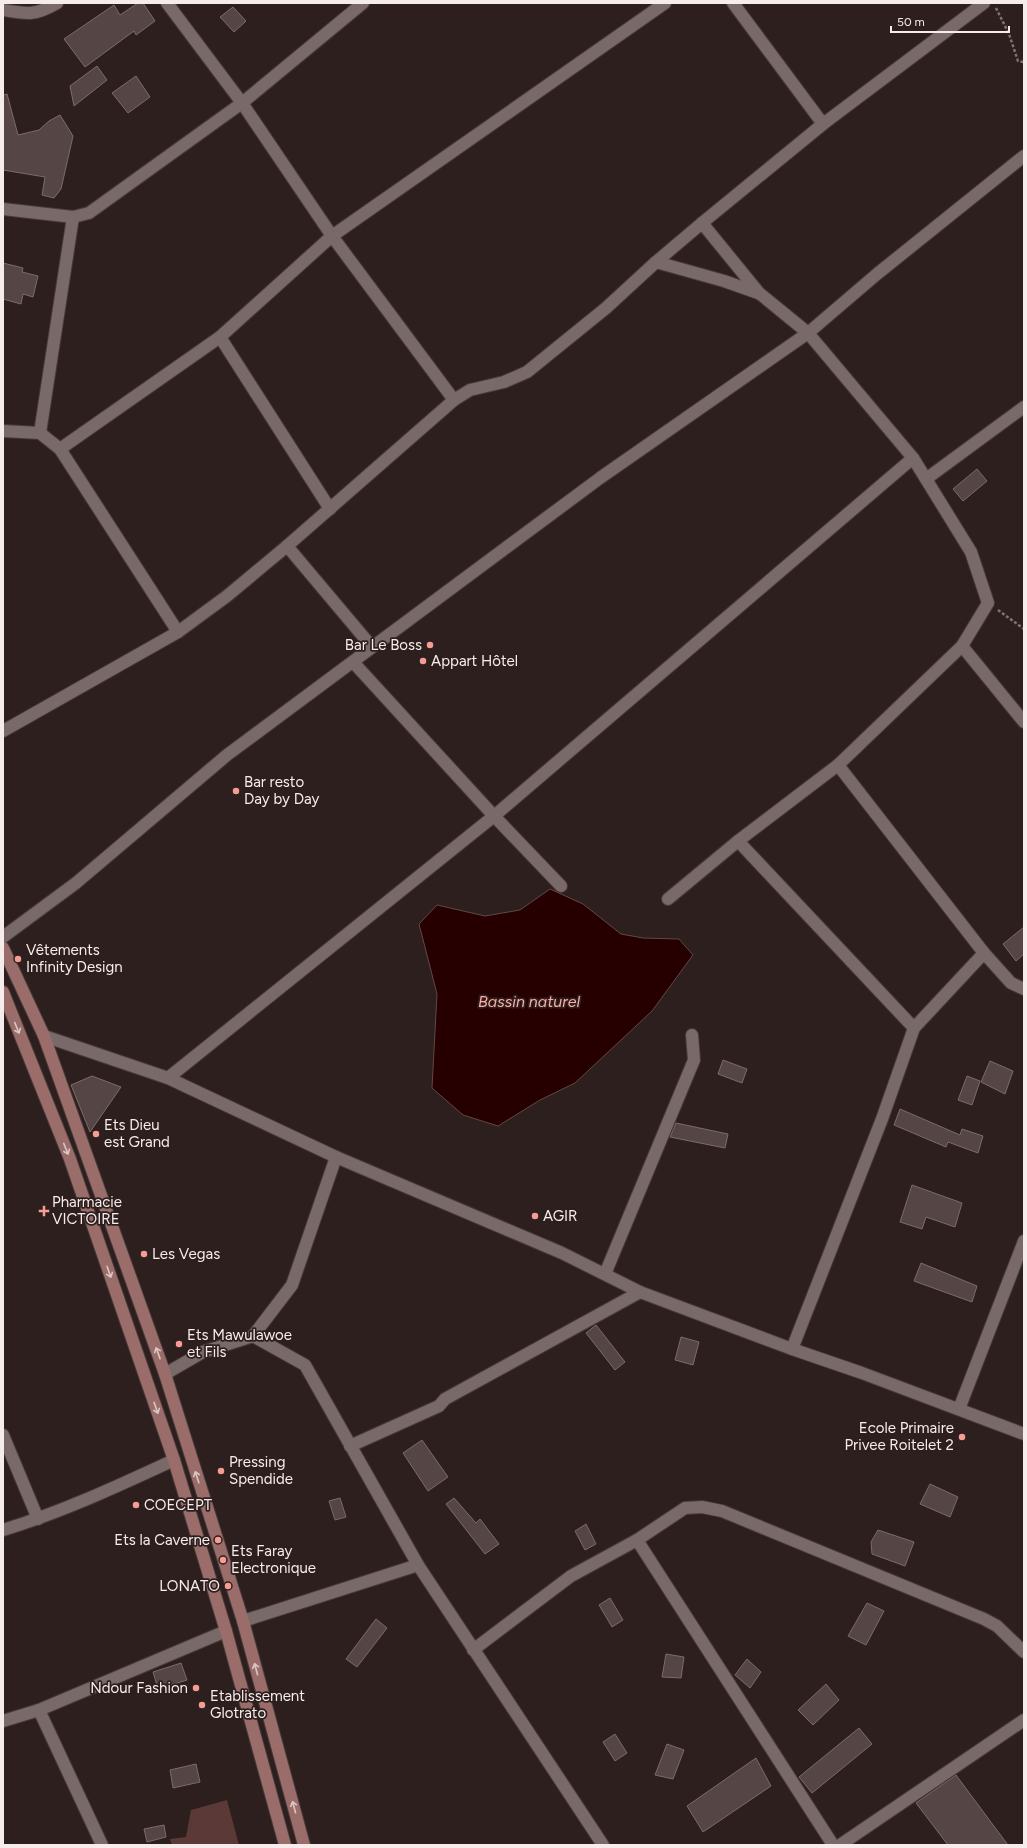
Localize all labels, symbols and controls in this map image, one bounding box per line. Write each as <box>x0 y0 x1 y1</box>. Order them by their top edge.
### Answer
scale bar <box>891 8 1009 34</box>
text: 50 m <box>897 15 925 29</box>
place label: Bar Le Boss <box>345 636 422 654</box>
marker: Bar Le Boss <box>425 640 435 650</box>
place label: Appart Hôtel <box>431 652 518 670</box>
marker: Appart Hôtel <box>418 656 428 666</box>
place label: Bar resto Day by Day <box>244 773 319 808</box>
marker: Bar resto Day by Day <box>231 786 241 796</box>
place label: Vêtements Infinity Design <box>26 941 123 976</box>
marker: Vêtements Infinity Design <box>13 954 23 964</box>
water label: Bassin naturel <box>478 992 580 1011</box>
one-way arrow <box>14 1022 22 1034</box>
place label: Ets Dieu est Grand <box>104 1116 170 1151</box>
marker: Ets Dieu est Grand <box>91 1129 101 1139</box>
one-way arrow <box>62 1143 70 1155</box>
place label: Pharmacie VICTOIRE <box>52 1193 122 1228</box>
marker: Pharmacie VICTOIRE <box>39 1206 49 1216</box>
place label: AGIR <box>543 1207 577 1225</box>
marker: AGIR <box>530 1211 540 1221</box>
place label: Les Vegas <box>152 1245 220 1263</box>
marker: Les Vegas <box>139 1249 149 1259</box>
one-way arrow <box>106 1265 113 1278</box>
place label: Ets Mawulawoe et Fils <box>187 1326 292 1361</box>
marker: Ets Mawulawoe et Fils <box>174 1339 184 1349</box>
one-way arrow <box>154 1347 161 1360</box>
one-way arrow <box>153 1401 160 1414</box>
place label: Ecole Primaire Privee Roitelet 2 <box>844 1419 954 1454</box>
marker: Ecole Primaire Privee Roitelet 2 <box>957 1432 967 1442</box>
place label: Pressing Spendide <box>229 1453 293 1488</box>
marker: Pressing Spendide <box>216 1466 226 1476</box>
one-way arrow <box>193 1471 200 1484</box>
place label: COECEPT <box>144 1496 213 1514</box>
marker: COECEPT <box>131 1500 141 1510</box>
place label: Ets la Caverne <box>114 1531 210 1549</box>
marker: Ets la Caverne <box>213 1535 223 1545</box>
place label: Ets Faray Electronique <box>231 1542 316 1577</box>
marker: Ets Faray Electronique <box>218 1555 228 1565</box>
place label: LONATO <box>159 1577 220 1595</box>
marker: LONATO <box>223 1581 233 1591</box>
one-way arrow <box>252 1662 259 1675</box>
place label: Ndour Fashion <box>90 1679 188 1697</box>
marker: Ndour Fashion <box>191 1683 201 1693</box>
place label: Etablissement Glotrato <box>210 1687 305 1722</box>
marker: Etablissement Glotrato <box>197 1700 207 1710</box>
one-way arrow <box>290 1801 297 1814</box>

